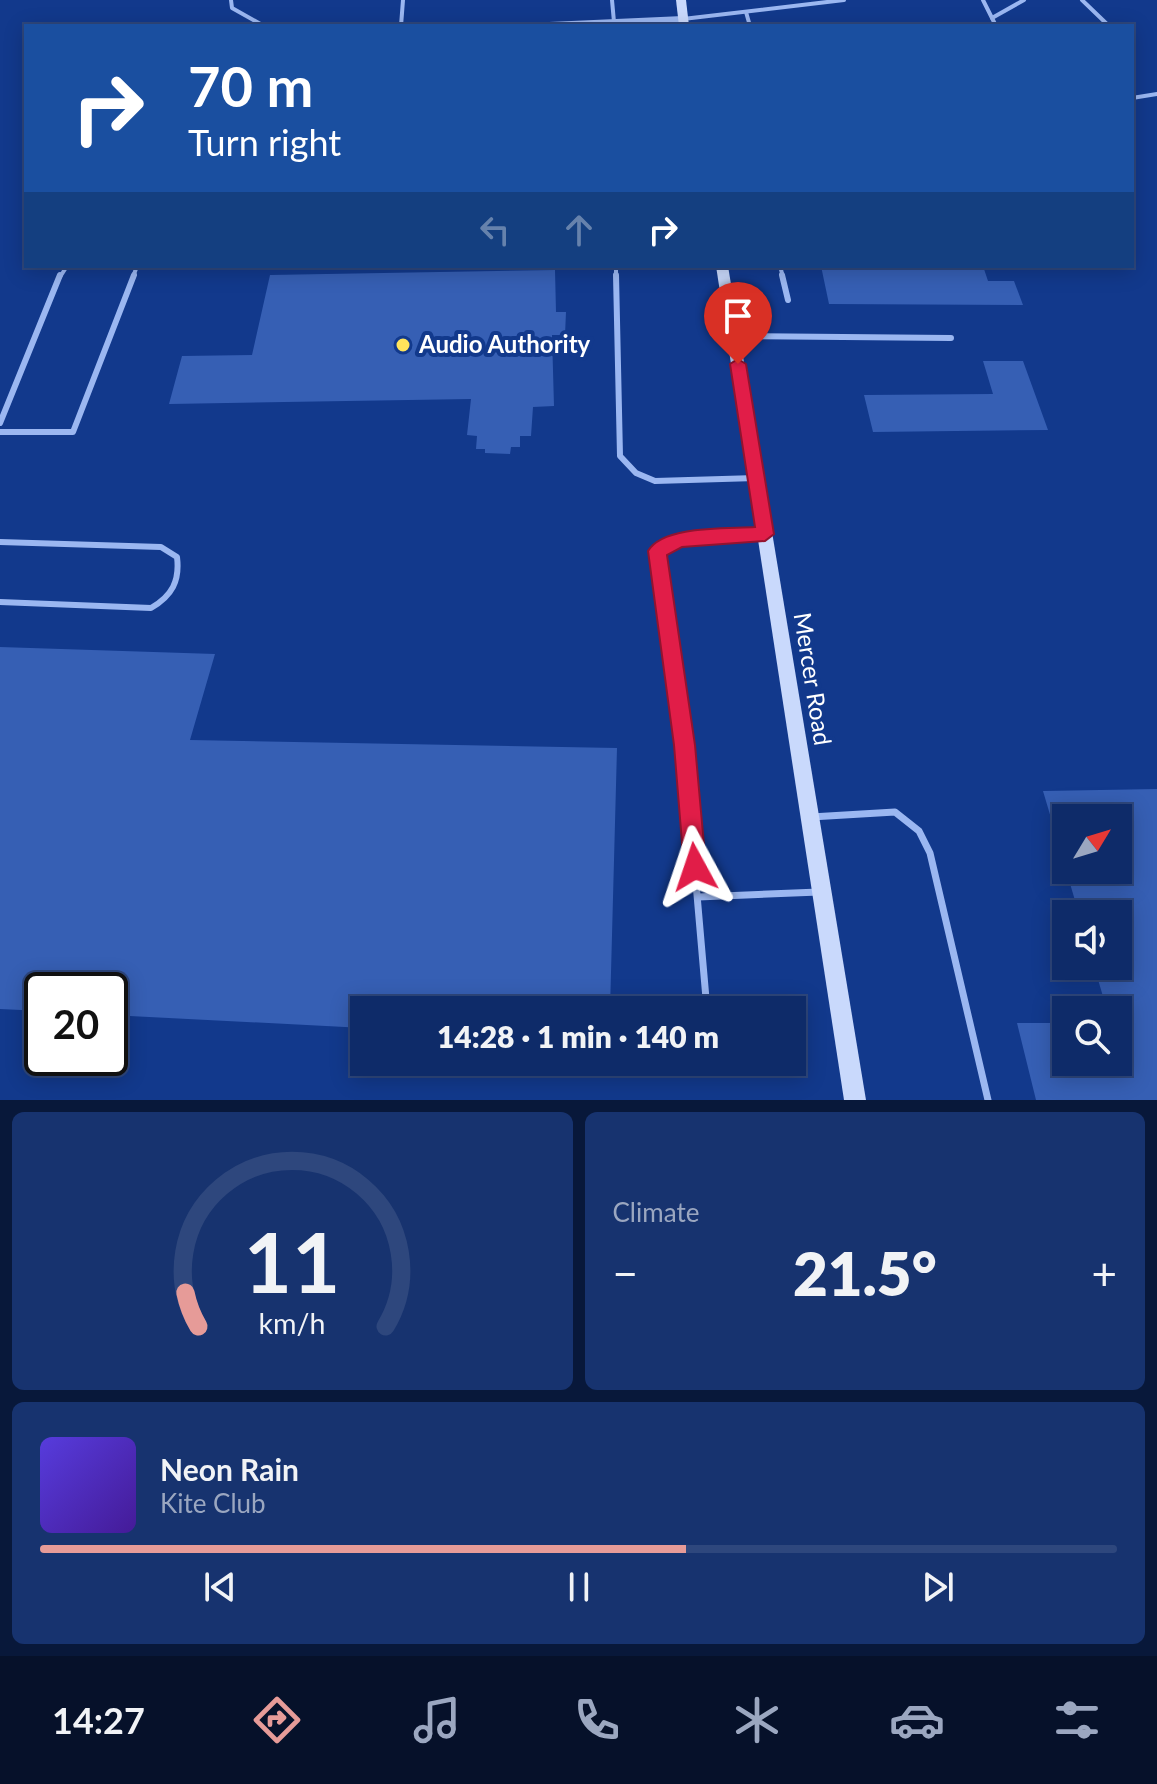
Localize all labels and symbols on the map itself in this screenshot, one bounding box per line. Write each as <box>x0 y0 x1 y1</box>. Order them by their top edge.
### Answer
pin <box>704 282 772 364</box>
place label: Audio Authority <box>418 329 591 358</box>
marker: Audio Authority <box>394 336 412 354</box>
street label: Mercer Road <box>789 610 838 747</box>
north arrow <box>1052 804 1132 884</box>
position arrow <box>653 825 737 909</box>
speed limit sign: 20 <box>24 972 128 1076</box>

